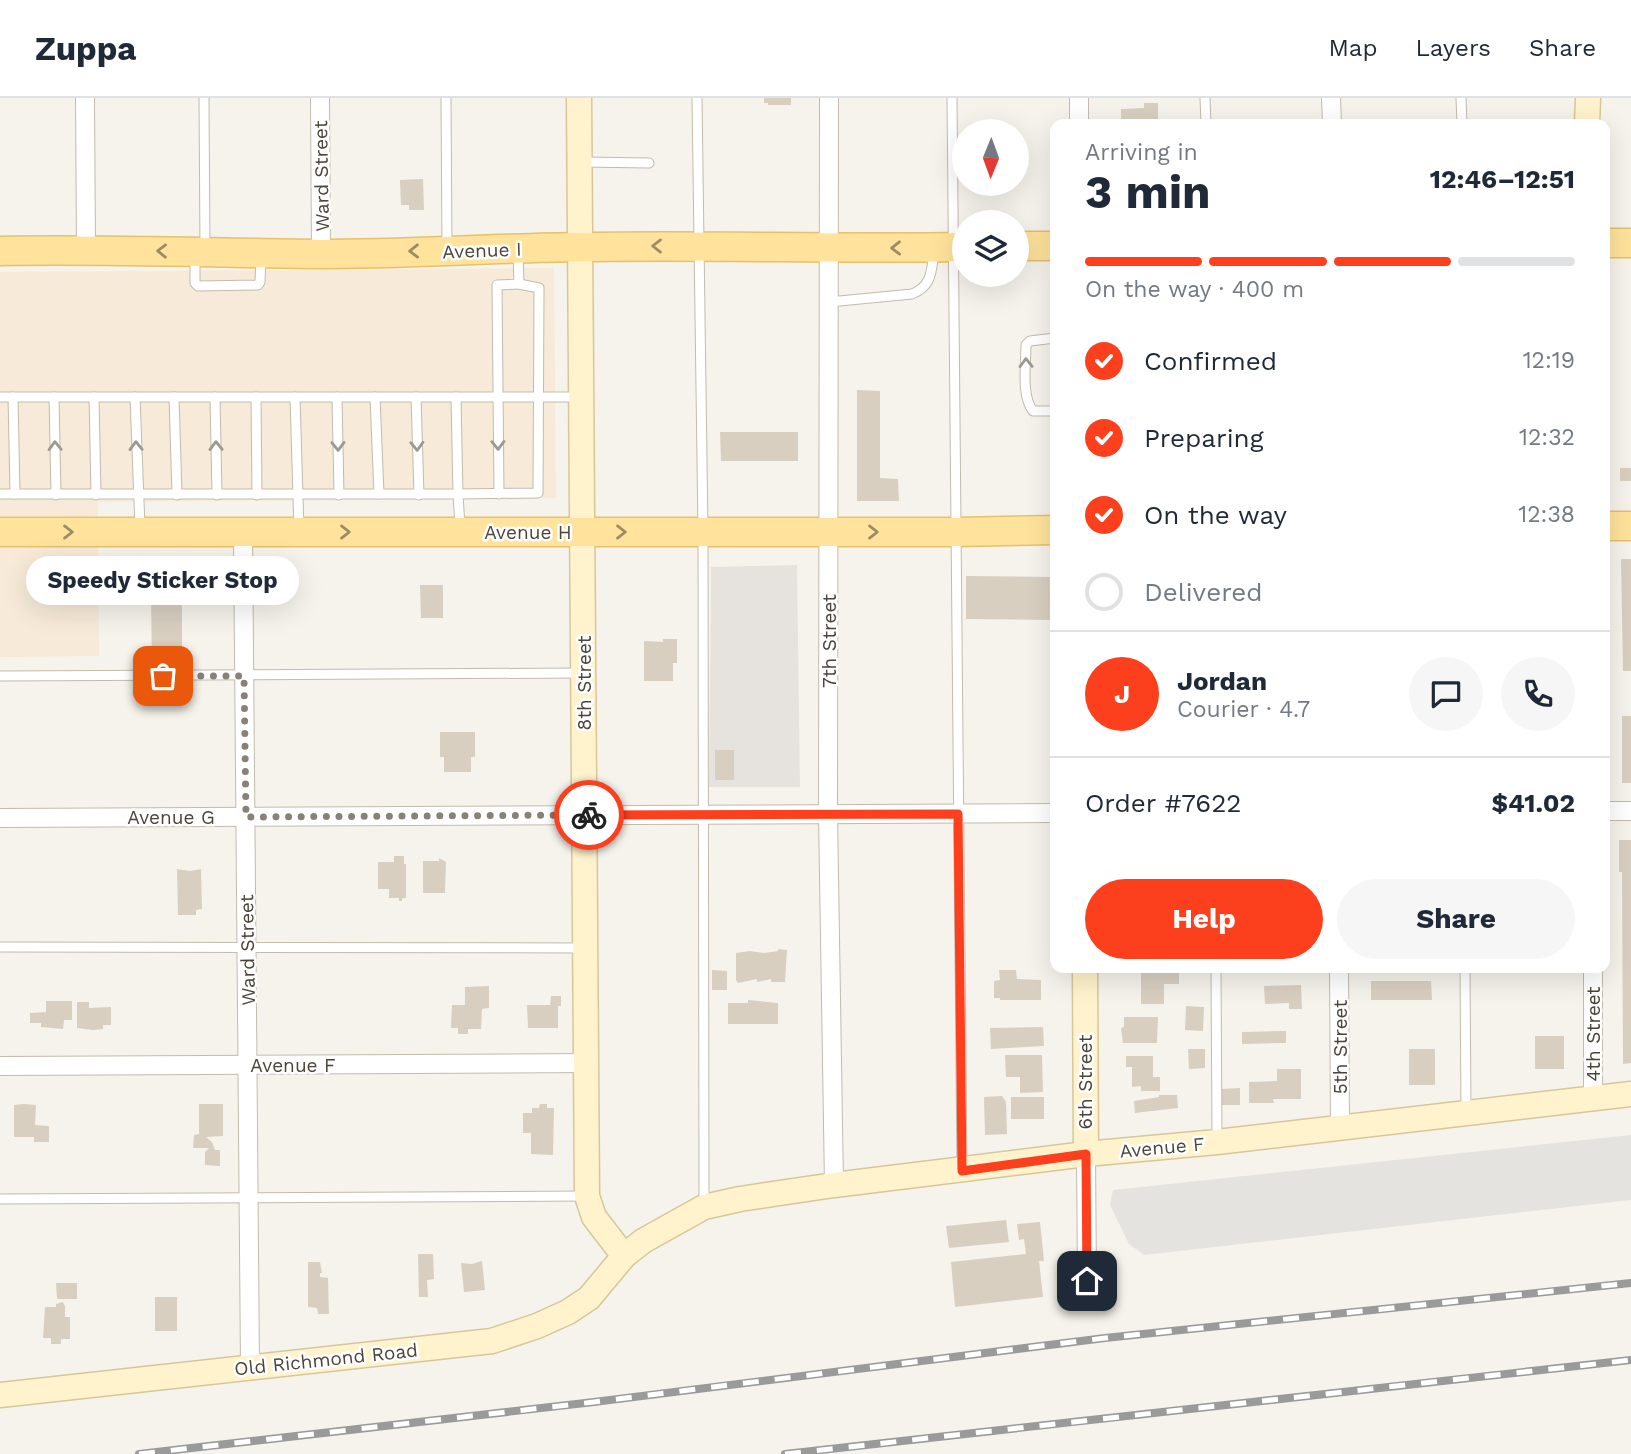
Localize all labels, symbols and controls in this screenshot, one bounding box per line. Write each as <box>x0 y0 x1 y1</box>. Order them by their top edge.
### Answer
text: Zuppa <box>35 29 136 68</box>
text: Map <box>1329 34 1377 62</box>
text: Layers <box>1415 34 1491 62</box>
text: Share <box>1529 34 1596 62</box>
north arrow <box>952 119 1029 196</box>
map controls <box>952 119 1029 287</box>
street label: Ward Street <box>309 120 334 232</box>
text: Arriving in <box>1085 139 1198 166</box>
text: 12:46–12:51 <box>1430 164 1575 194</box>
text: 3 min <box>1085 165 1211 219</box>
button: layers <box>952 210 1029 287</box>
street label: Avenue I <box>442 238 522 263</box>
one-way arrow <box>651 238 662 254</box>
one-way arrow <box>890 240 901 256</box>
one-way arrow <box>157 243 167 259</box>
one-way arrow <box>408 244 419 259</box>
text: On the way · 400 m <box>1085 276 1304 303</box>
icon: check <box>1085 342 1123 380</box>
text: Confirmed <box>1144 346 1277 376</box>
text: 12:19 <box>1523 347 1575 374</box>
one-way arrow <box>1018 357 1034 368</box>
icon: check <box>1085 419 1123 457</box>
text: Preparing <box>1144 423 1264 453</box>
text: 12:32 <box>1519 424 1575 451</box>
one-way arrow <box>47 440 62 451</box>
one-way arrow <box>128 440 144 451</box>
one-way arrow <box>208 440 224 451</box>
one-way arrow <box>410 440 425 451</box>
one-way arrow <box>491 440 506 451</box>
one-way arrow <box>330 441 346 451</box>
icon: check <box>1085 496 1123 534</box>
text: On the way <box>1144 500 1287 530</box>
text: 12:38 <box>1518 501 1575 528</box>
street label: Avenue H <box>484 521 572 544</box>
one-way arrow <box>63 524 74 540</box>
one-way arrow <box>340 524 350 540</box>
one-way arrow <box>616 524 627 540</box>
one-way arrow <box>868 524 879 540</box>
callout: Speedy Sticker Stop <box>26 557 300 606</box>
text: Speedy Sticker Stop <box>47 567 278 594</box>
text: Delivered <box>1144 577 1263 607</box>
street label: 7th Street <box>818 594 841 688</box>
street label: 8th Street <box>573 635 596 731</box>
pin <box>133 646 193 706</box>
icon: bag <box>144 657 182 695</box>
button: chat <box>1409 657 1483 731</box>
button: phone <box>1501 657 1575 731</box>
text: Jordan <box>1177 666 1267 696</box>
text: J <box>1114 679 1130 709</box>
text: Courier · 4.7 <box>1177 696 1310 723</box>
courier <box>554 780 624 850</box>
text: Order #7622 <box>1085 788 1242 818</box>
text: $41.02 <box>1491 788 1575 818</box>
icon: bike <box>570 796 608 834</box>
street label: Avenue G <box>127 806 215 829</box>
button: Help <box>1085 879 1323 959</box>
button: Share <box>1337 879 1575 959</box>
street label: Ward Street <box>235 894 260 1006</box>
street label: 4th Street <box>1582 986 1605 1082</box>
street label: 5th Street <box>1329 1000 1352 1094</box>
street label: 6th Street <box>1074 1034 1097 1129</box>
street label: Avenue F <box>250 1054 336 1077</box>
street label: Avenue F <box>1119 1132 1206 1163</box>
pin <box>1057 1251 1117 1311</box>
icon: home <box>1068 1262 1106 1300</box>
street label: Old Richmond Road <box>233 1338 419 1381</box>

